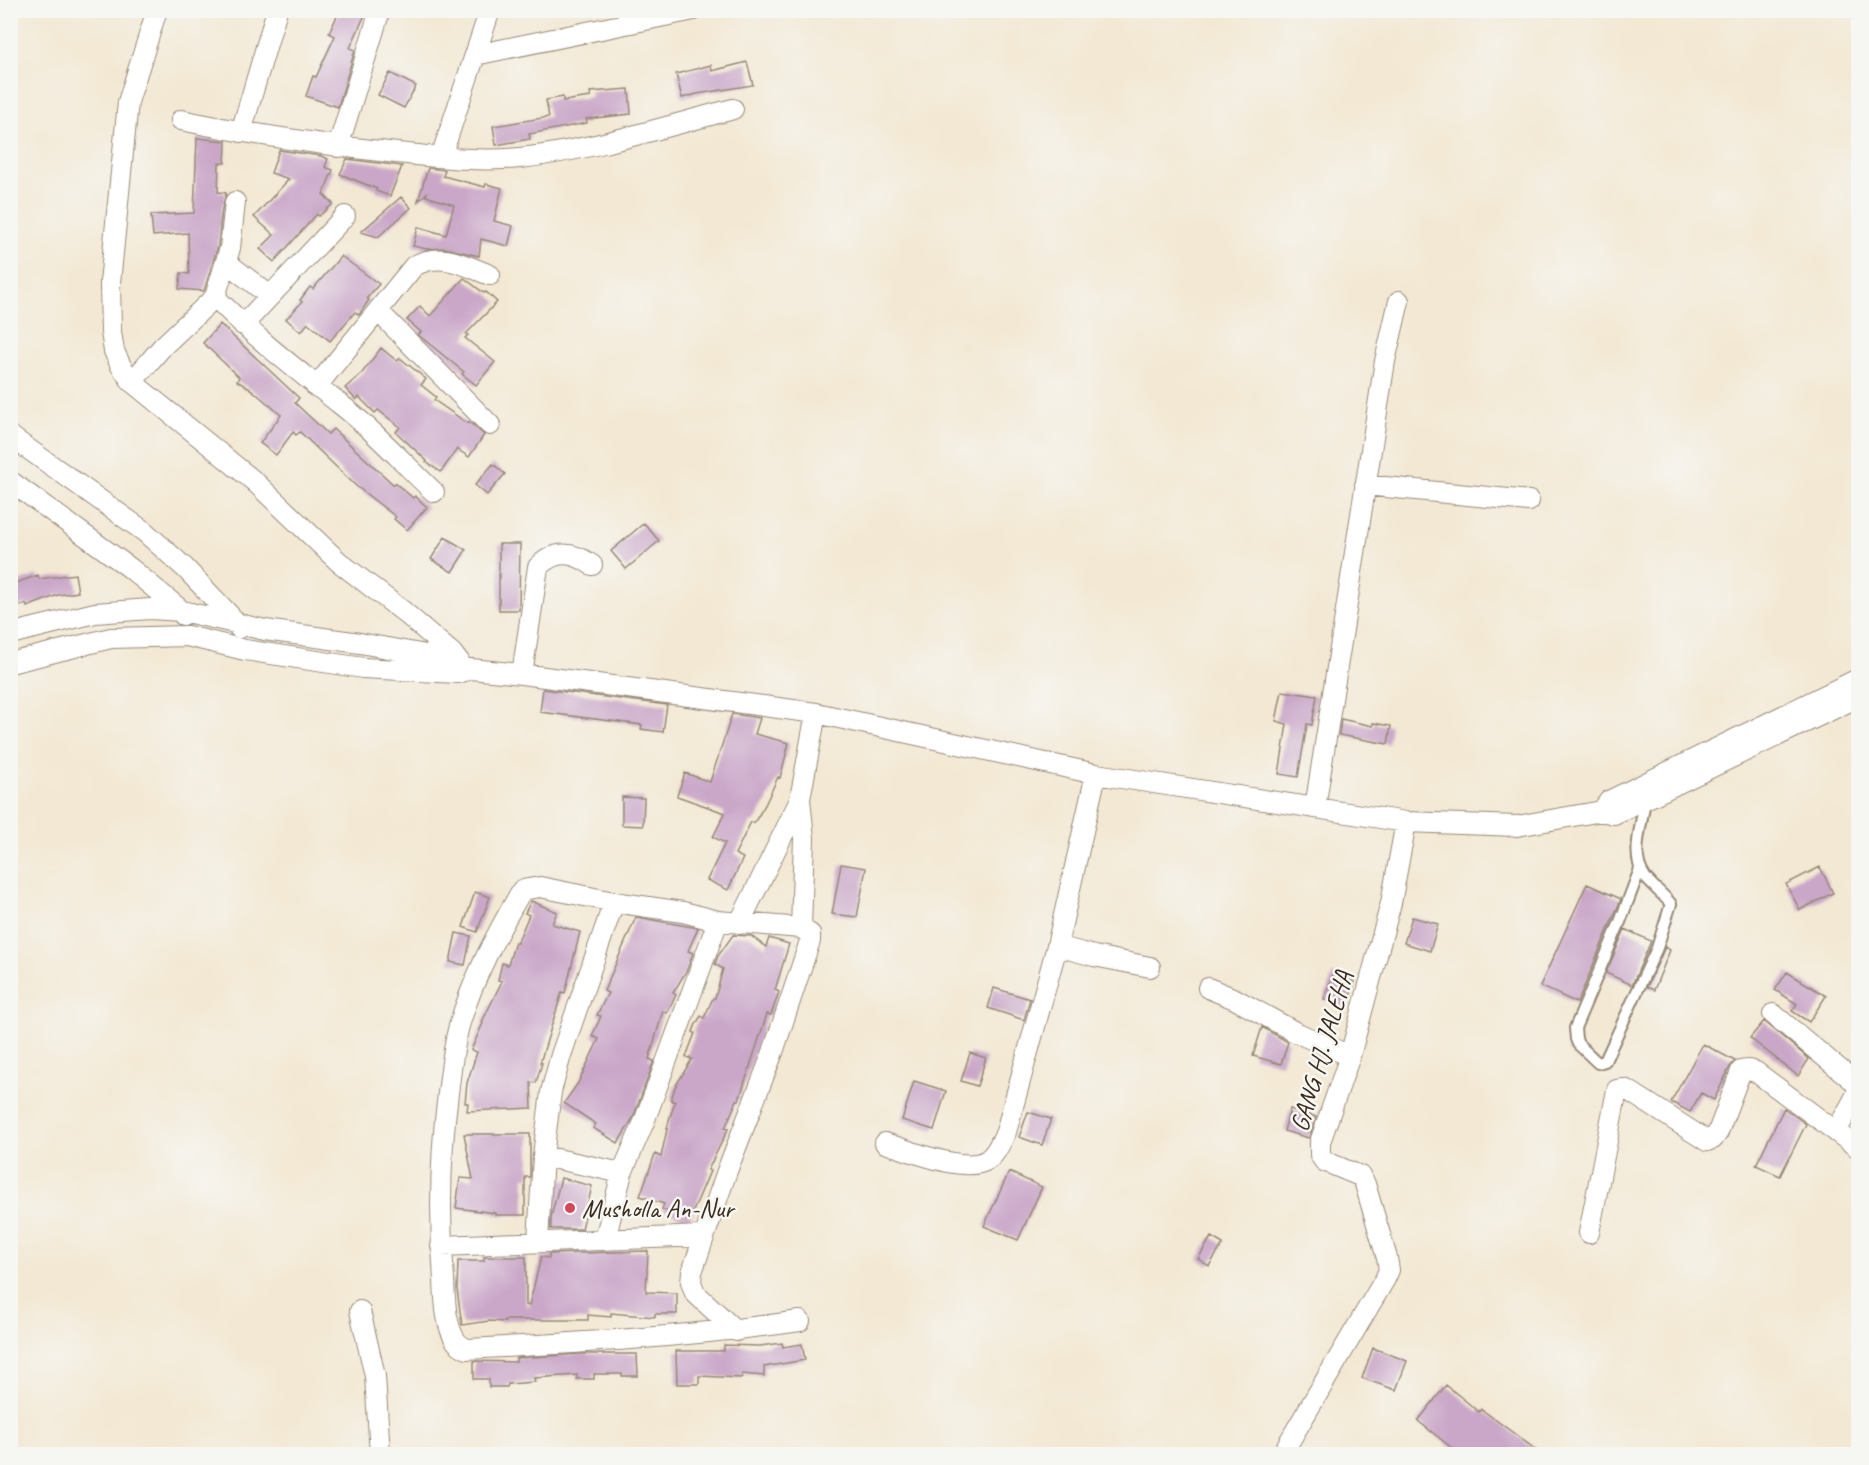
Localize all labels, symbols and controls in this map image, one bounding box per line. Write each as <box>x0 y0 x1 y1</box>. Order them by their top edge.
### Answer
street label: GANG HJ. JALEHA <box>1283 966 1360 1135</box>
place label: Musholla An-Nur <box>582 1192 736 1225</box>
marker: Musholla An-Nur <box>563 1201 577 1215</box>

